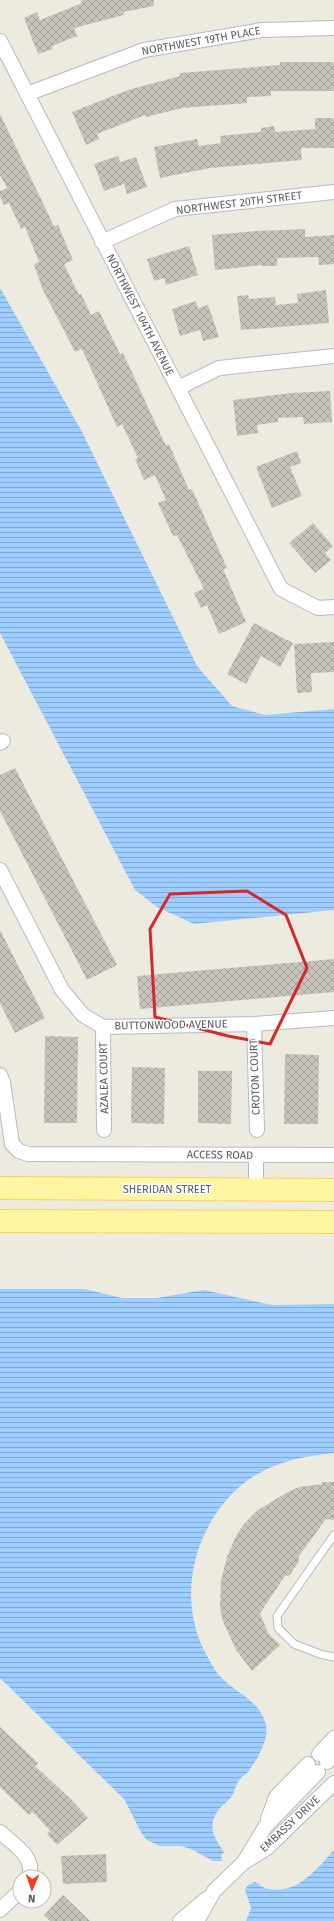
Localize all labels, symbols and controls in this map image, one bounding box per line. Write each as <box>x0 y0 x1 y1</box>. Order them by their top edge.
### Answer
street label: NORTHWEST 19TH PLACE <box>141 24 262 58</box>
street label: NORTHWEST 20TH STREET <box>175 189 303 217</box>
street label: NORTHWEST 104TH AVENUE <box>104 252 176 378</box>
street label: BUTTONWOOD AVENUE <box>114 1018 228 1032</box>
street label: CROTON COURT <box>247 1038 263 1115</box>
street label: AZALEA COURT <box>97 1042 111 1114</box>
street label: ACCESS ROAD <box>187 1148 253 1162</box>
street label: SHERIDAN STREET <box>123 1183 212 1196</box>
street label: EMBASSY DRIVE <box>257 1793 323 1855</box>
north arrow <box>12 1869 52 1909</box>
text: N <box>28 1892 36 1905</box>

